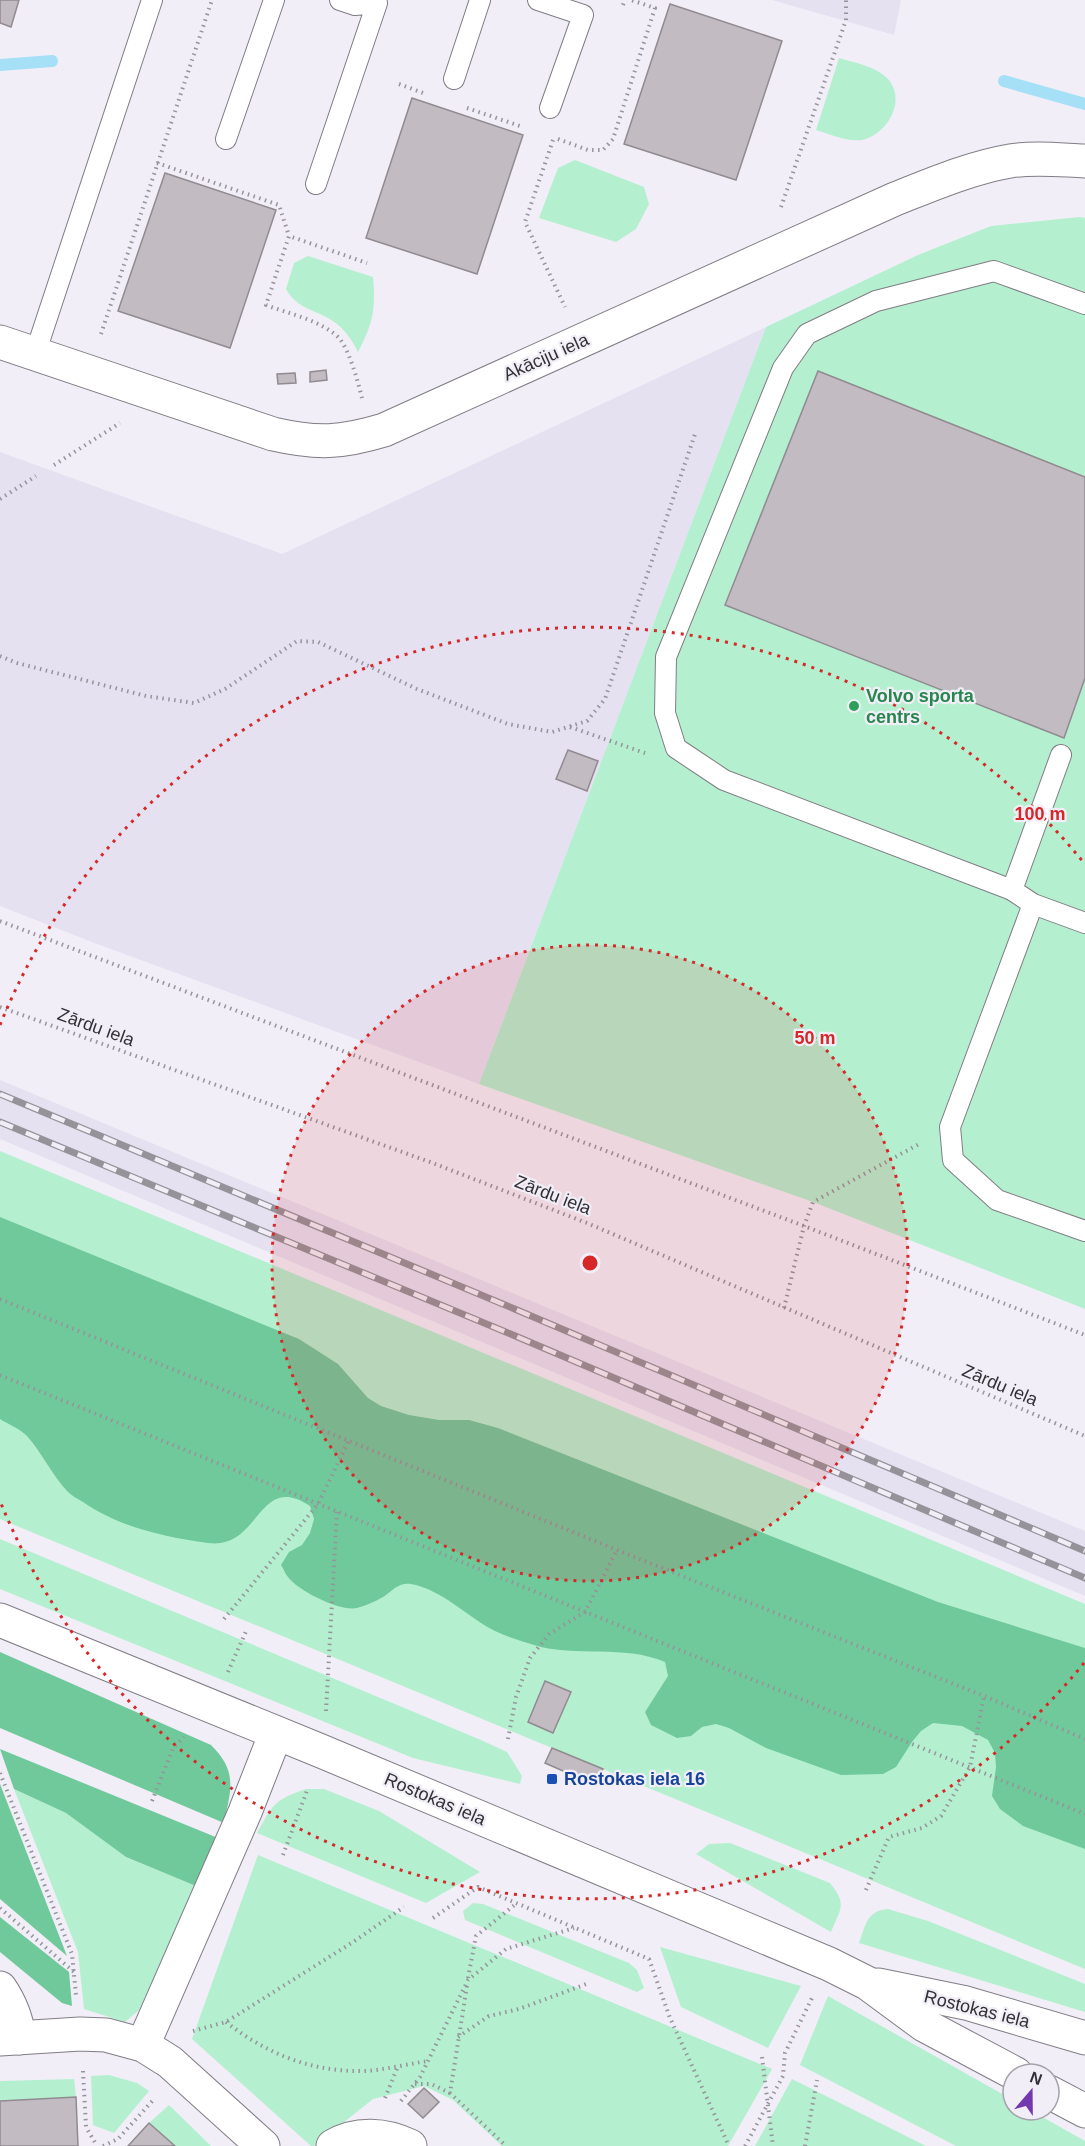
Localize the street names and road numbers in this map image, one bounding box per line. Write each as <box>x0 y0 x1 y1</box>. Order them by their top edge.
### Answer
street label: Akāciju iela <box>500 329 593 385</box>
street label: Zārdu iela <box>55 1004 138 1050</box>
street label: Zārdu iela <box>512 1171 595 1219</box>
street label: Zārdu iela <box>959 1360 1042 1410</box>
street label: Rostokas iela <box>381 1769 490 1830</box>
street label: Rostokas iela <box>922 1986 1033 2032</box>

